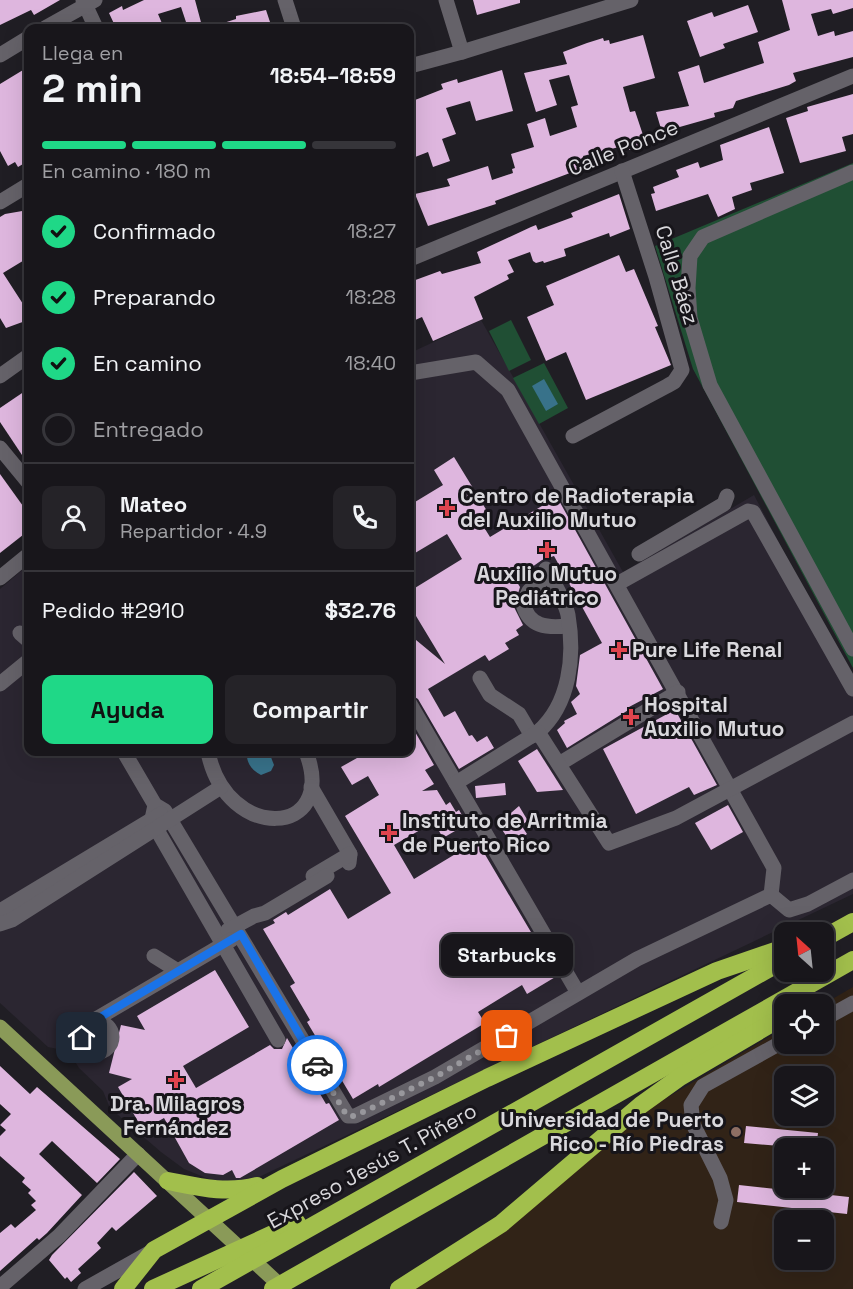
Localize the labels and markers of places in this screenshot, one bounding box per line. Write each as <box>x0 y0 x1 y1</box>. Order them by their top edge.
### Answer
place label: Centro de Radioterapia del Auxilio Mutuo <box>460 482 694 533</box>
marker: Centro de Radioterapia del Auxilio Mutuo <box>438 499 456 517</box>
marker: Auxilio Mutuo Pediátrico <box>538 541 556 559</box>
place label: Auxilio Mutuo Pediátrico <box>477 560 617 611</box>
place label: Pure Life Renal <box>632 636 782 663</box>
marker: Pure Life Renal <box>610 641 628 659</box>
place label: Hospital Auxilio Mutuo <box>644 691 784 742</box>
marker: Hospital Auxilio Mutuo <box>622 708 640 726</box>
place label: Instituto de Arritmia de Puerto Rico <box>402 807 608 858</box>
marker: Instituto de Arritmia de Puerto Rico <box>380 824 398 842</box>
callout: Starbucks <box>441 934 573 976</box>
pin <box>481 1010 532 1061</box>
pin <box>56 1012 107 1063</box>
marker: Dra. Milagros Fernández <box>167 1071 185 1089</box>
place label: Dra. Milagros Fernández <box>110 1090 242 1141</box>
place label: Universidad de Puerto Rico - Río Piedras <box>500 1106 724 1157</box>
marker: Universidad de Puerto Rico - Río Piedras <box>729 1125 743 1139</box>

